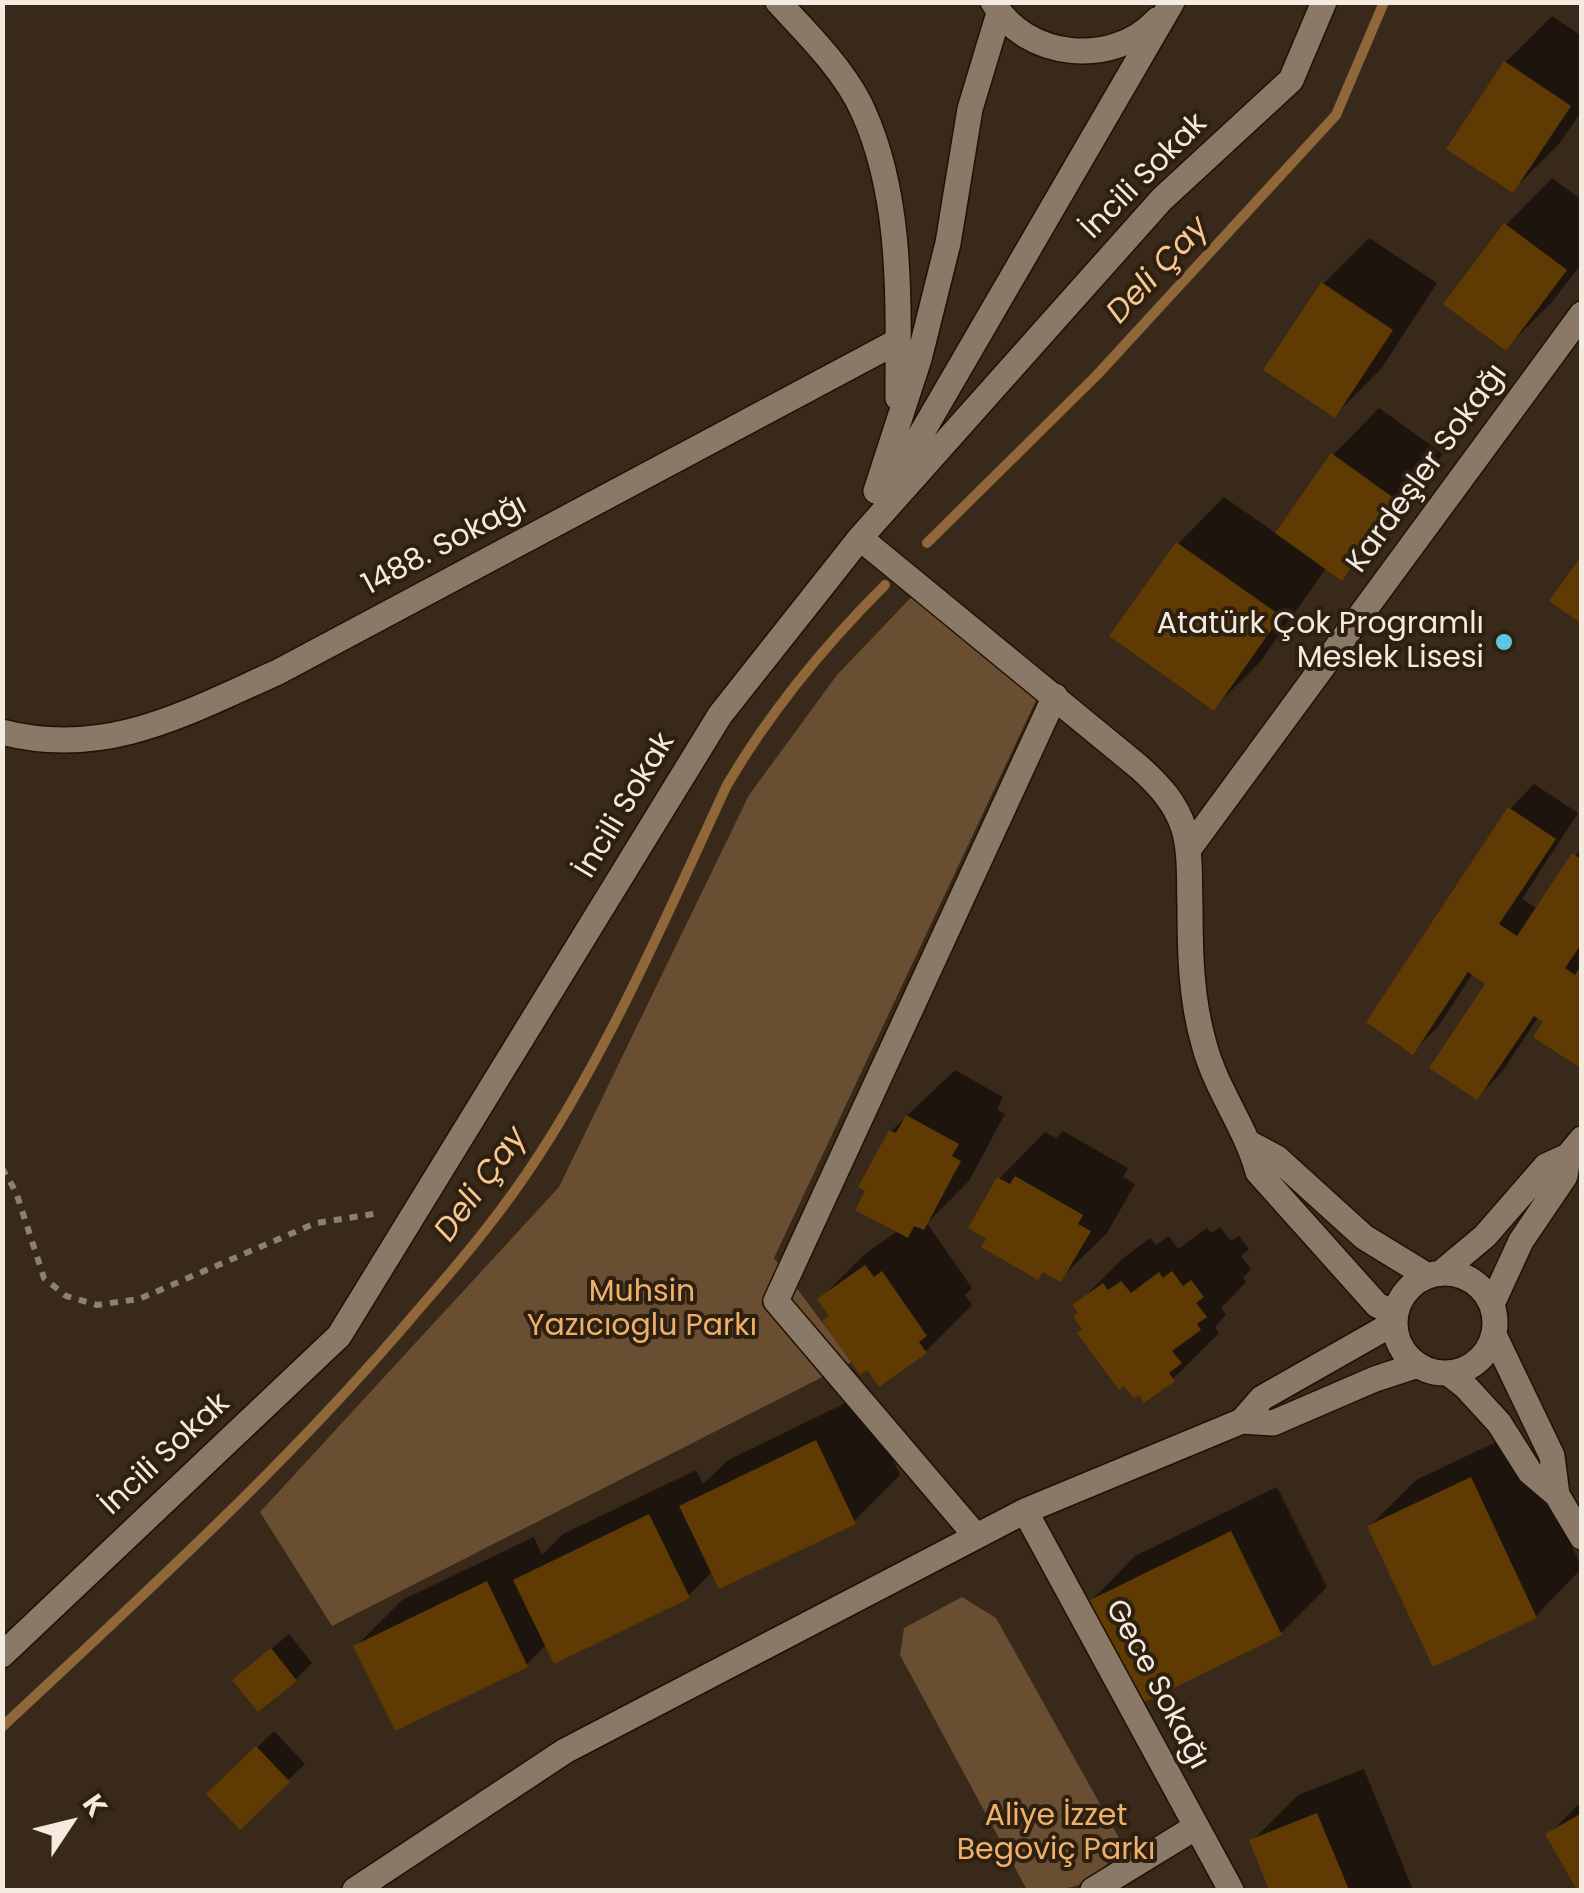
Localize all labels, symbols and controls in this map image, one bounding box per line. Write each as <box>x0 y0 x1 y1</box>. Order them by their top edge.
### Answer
street label: İncili Sokak <box>1075 107 1215 247</box>
water label: Deli Çay <box>1100 210 1218 332</box>
street label: Kardeşler Sokağı <box>1340 358 1516 580</box>
street label: 1488. Sokağı <box>357 488 533 604</box>
place label: Atatürk Çok Programlı Meslek Lisesi <box>1157 607 1484 678</box>
marker: Atatürk Çok Programlı Meslek Lisesi <box>1493 631 1515 653</box>
street label: İncili Sokak <box>569 727 683 885</box>
water label: Deli Çay <box>428 1120 536 1250</box>
park label: Muhsin Yazıcıoglu Parkı <box>527 1275 757 1346</box>
street label: İncili Sokak <box>94 1386 238 1524</box>
street label: Gece Sokağı <box>1096 1594 1216 1776</box>
north arrow <box>20 1773 120 1873</box>
text: K <box>73 1786 117 1825</box>
park label: Aliye İzzet Begoviç Parkı <box>957 1799 1155 1870</box>

